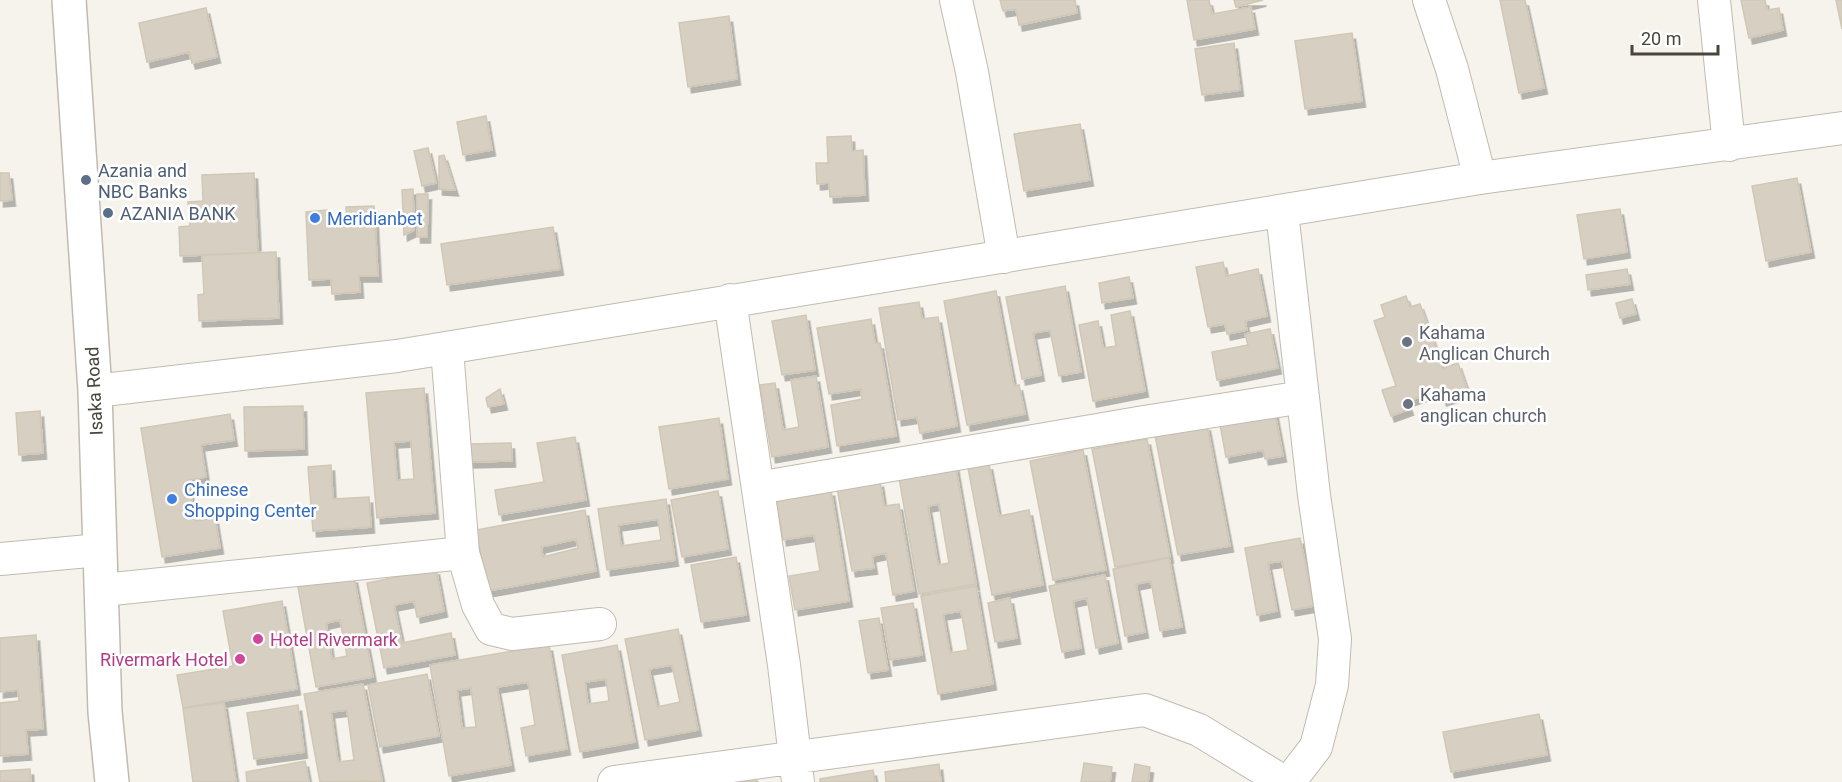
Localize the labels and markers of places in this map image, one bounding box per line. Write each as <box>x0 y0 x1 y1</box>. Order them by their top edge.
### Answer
place label: Azania and NBC Banks <box>98 160 188 202</box>
marker: Azania and NBC Banks <box>79 173 93 187</box>
place label: AZANIA BANK <box>120 203 236 224</box>
marker: AZANIA BANK <box>101 206 115 220</box>
place label: Meridianbet <box>327 208 423 229</box>
marker: Meridianbet <box>308 211 322 225</box>
place label: Kahama Anglican Church <box>1419 322 1550 364</box>
marker: Kahama Anglican Church <box>1400 335 1414 349</box>
place label: Kahama anglican church <box>1420 384 1547 426</box>
marker: Kahama anglican church <box>1401 397 1415 411</box>
place label: Chinese Shopping Center <box>184 479 317 521</box>
marker: Chinese Shopping Center <box>165 492 179 506</box>
place label: Hotel Rivermark <box>270 629 399 650</box>
marker: Hotel Rivermark <box>251 632 265 646</box>
place label: Rivermark Hotel <box>100 649 228 670</box>
marker: Rivermark Hotel <box>233 652 247 666</box>

